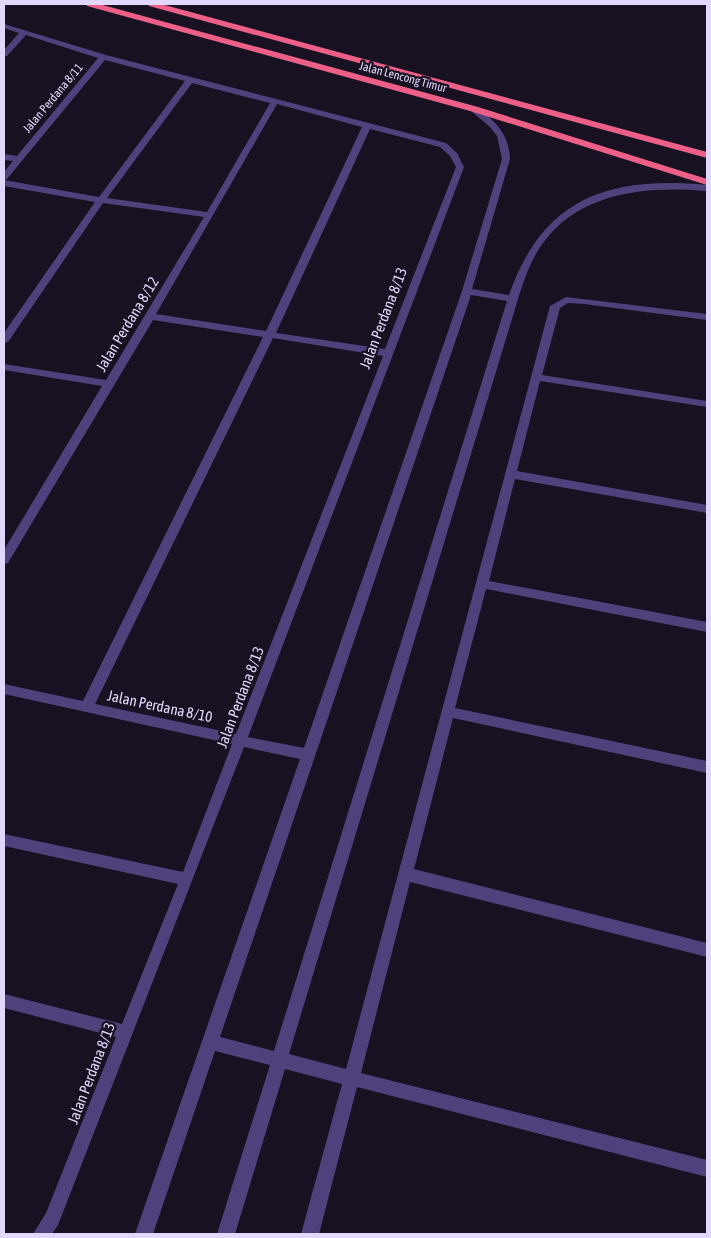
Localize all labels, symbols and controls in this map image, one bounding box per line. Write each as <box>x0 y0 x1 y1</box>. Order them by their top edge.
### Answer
street label: Jalan Lencong Timur <box>358 59 449 96</box>
street label: Jalan Perdana 8/11 <box>20 60 86 135</box>
street label: Jalan Perdana 8/13 <box>356 265 410 371</box>
street label: Jalan Perdana 8/12 <box>92 274 162 374</box>
street label: Jalan Perdana 8/13 <box>213 644 267 750</box>
street label: Jalan Perdana 8/10 <box>106 687 214 725</box>
street label: Jalan Perdana 8/13 <box>64 1020 118 1126</box>

